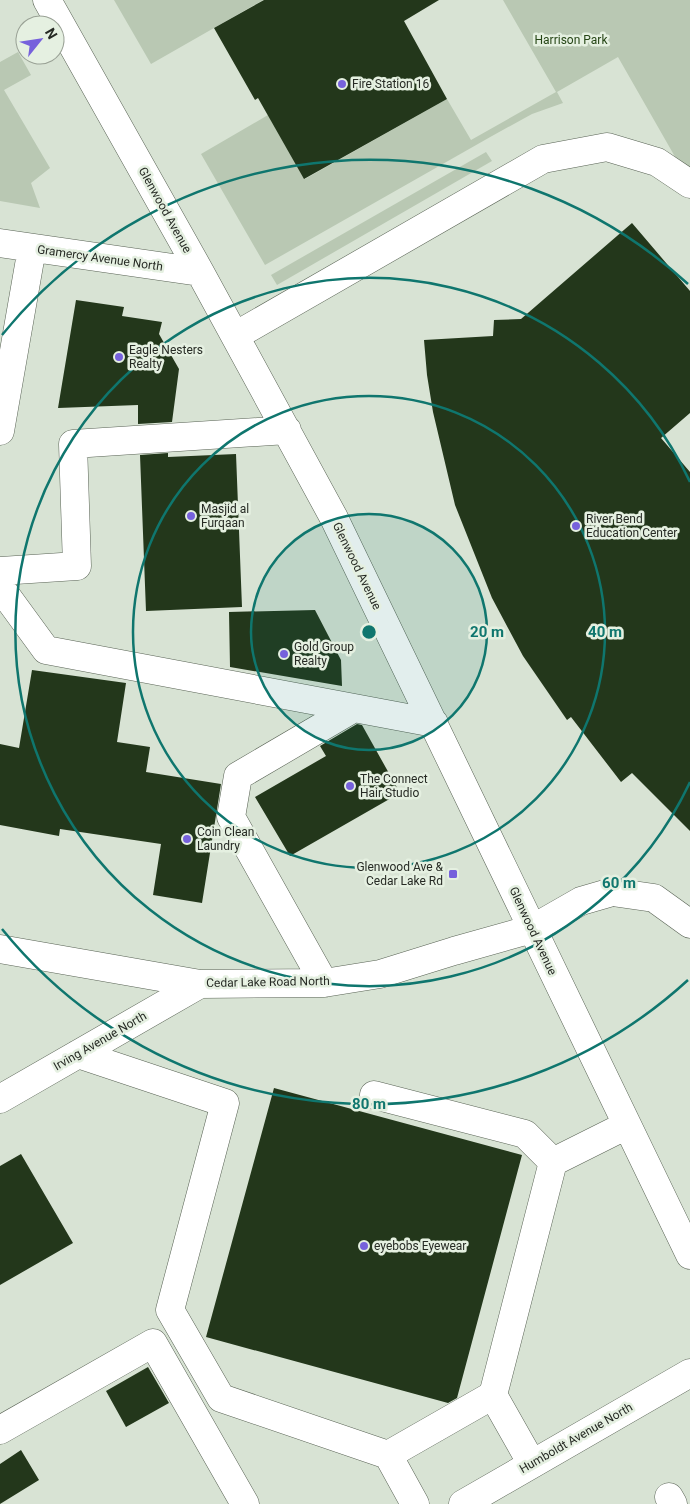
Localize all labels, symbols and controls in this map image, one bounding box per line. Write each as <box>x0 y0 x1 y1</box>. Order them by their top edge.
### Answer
north arrow <box>15 15 65 65</box>
text: N <box>42 25 61 42</box>
park label: Harrison Park <box>535 33 608 47</box>
place label: Fire Station 16 <box>352 77 429 91</box>
marker: Fire Station 16 <box>336 78 348 90</box>
street label: Glenwood Avenue <box>136 165 194 255</box>
street label: Gramercy Avenue North <box>36 242 164 274</box>
place label: Eagle Nesters Realty <box>129 343 203 371</box>
marker: Eagle Nesters Realty <box>113 351 125 363</box>
place label: Masjid al Furqaan <box>201 502 249 530</box>
marker: Masjid al Furqaan <box>185 510 197 522</box>
place label: River Bend Education Center <box>586 512 677 540</box>
street label: Glenwood Avenue <box>330 520 384 612</box>
marker: River Bend Education Center <box>570 520 582 532</box>
centre of rings <box>360 623 378 641</box>
text: 20 m <box>470 623 504 641</box>
text: 40 m <box>588 623 622 641</box>
place label: Gold Group Realty <box>294 640 354 668</box>
marker: Gold Group Realty <box>278 648 290 660</box>
place label: The Connect Hair Studio <box>360 772 428 800</box>
marker: The Connect Hair Studio <box>344 780 356 792</box>
place label: Coin Clean Laundry <box>197 825 254 853</box>
marker: Coin Clean Laundry <box>181 833 193 845</box>
place label: Glenwood Ave & Cedar Lake Rd <box>356 860 444 888</box>
marker: Glenwood Ave & Cedar Lake Rd <box>447 868 459 880</box>
text: 60 m <box>602 874 636 892</box>
street label: Glenwood Avenue <box>506 885 560 977</box>
street label: Cedar Lake Road North <box>206 974 330 990</box>
street label: Irving Avenue North <box>51 1009 149 1073</box>
text: 80 m <box>352 1095 386 1113</box>
place label: eyebobs Eyewear <box>374 1239 466 1253</box>
marker: eyebobs Eyewear <box>358 1240 370 1252</box>
street label: Humboldt Avenue North <box>517 1400 635 1476</box>

